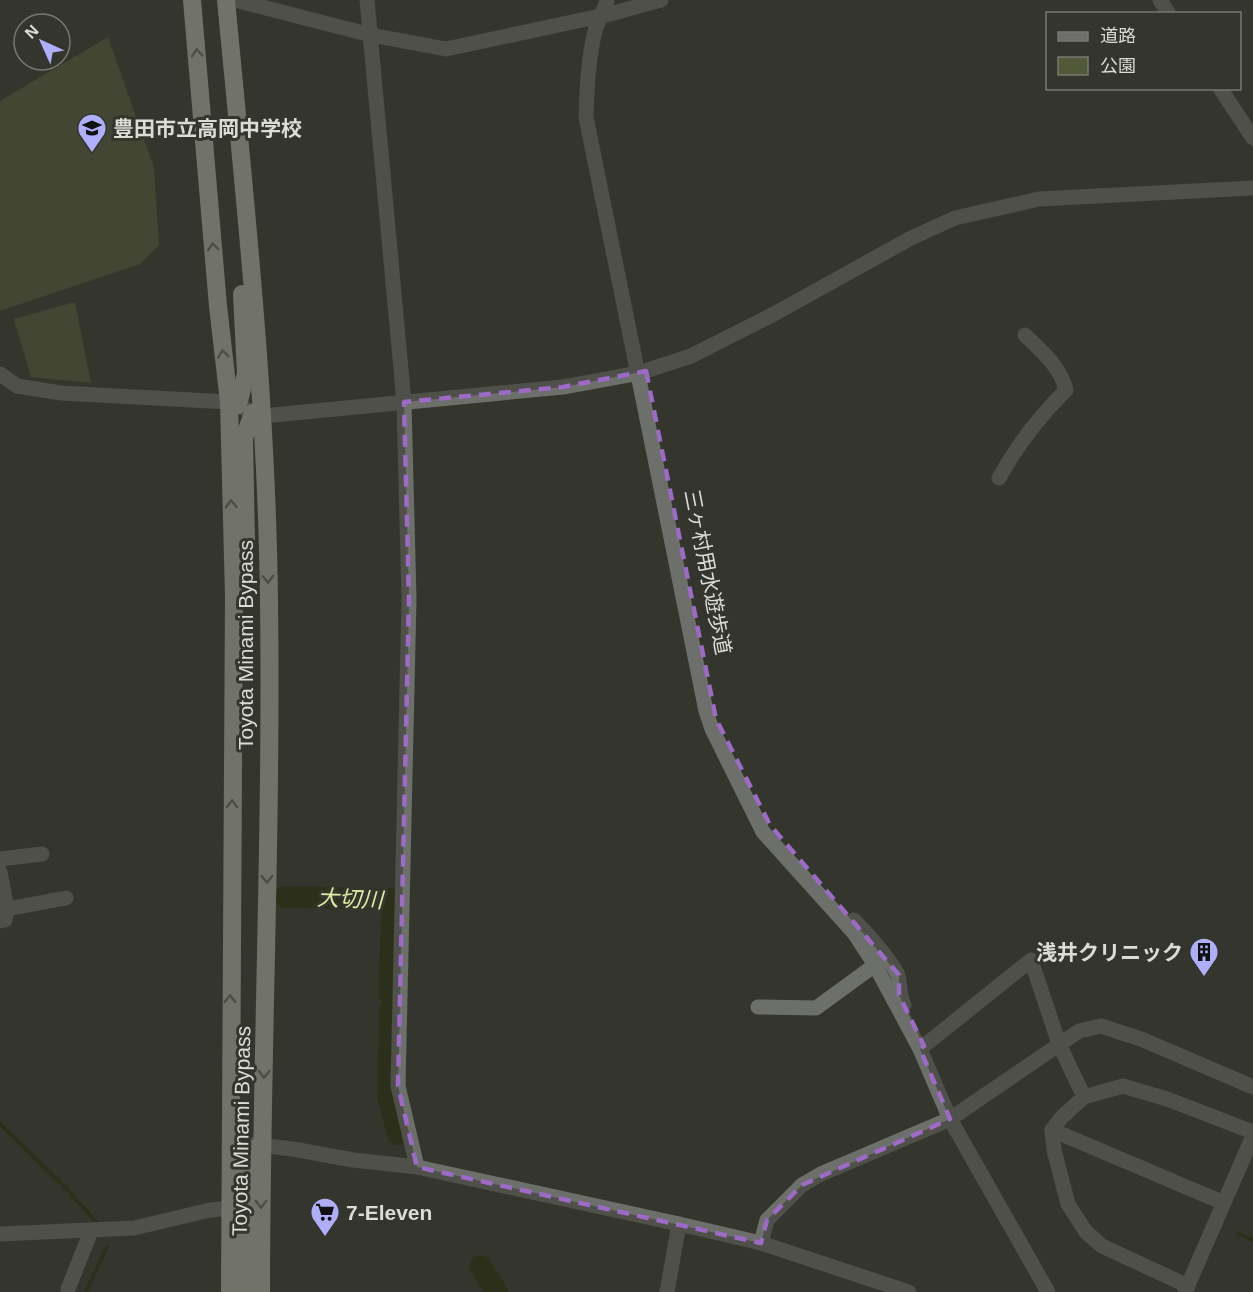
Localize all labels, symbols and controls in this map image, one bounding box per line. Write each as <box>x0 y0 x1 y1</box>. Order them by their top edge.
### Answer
north arrow <box>12 12 72 72</box>
legend <box>1046 12 1241 90</box>
text: N <box>22 22 42 42</box>
text: 道路 <box>1100 26 1136 46</box>
one-way arrow <box>191 48 204 58</box>
text: 公園 <box>1100 56 1136 76</box>
school or university icon: 豊田市立高岡中学校 <box>76 112 108 154</box>
place label: 豊田市立高岡中学校 <box>113 117 302 140</box>
one-way arrow <box>207 243 220 252</box>
one-way arrow <box>217 349 229 359</box>
street label: 三ヶ村用水遊歩道 <box>681 487 735 657</box>
one-way arrow <box>225 500 238 509</box>
street label: Toyota Minami Bypass <box>234 540 257 750</box>
one-way arrow <box>262 575 275 584</box>
one-way arrow <box>226 800 238 809</box>
one-way arrow <box>261 875 273 884</box>
water label: 大切川 <box>317 885 385 913</box>
building icon: 浅井クリニック <box>1188 936 1220 978</box>
place label: 浅井クリニック <box>1036 941 1183 964</box>
one-way arrow <box>224 995 236 1004</box>
street label: Toyota Minami Bypass <box>228 1026 254 1236</box>
one-way arrow <box>257 1070 270 1079</box>
supermarket icon: 7-Eleven <box>309 1196 341 1238</box>
one-way arrow <box>255 1199 267 1208</box>
place label: 7-Eleven <box>346 1201 432 1224</box>

